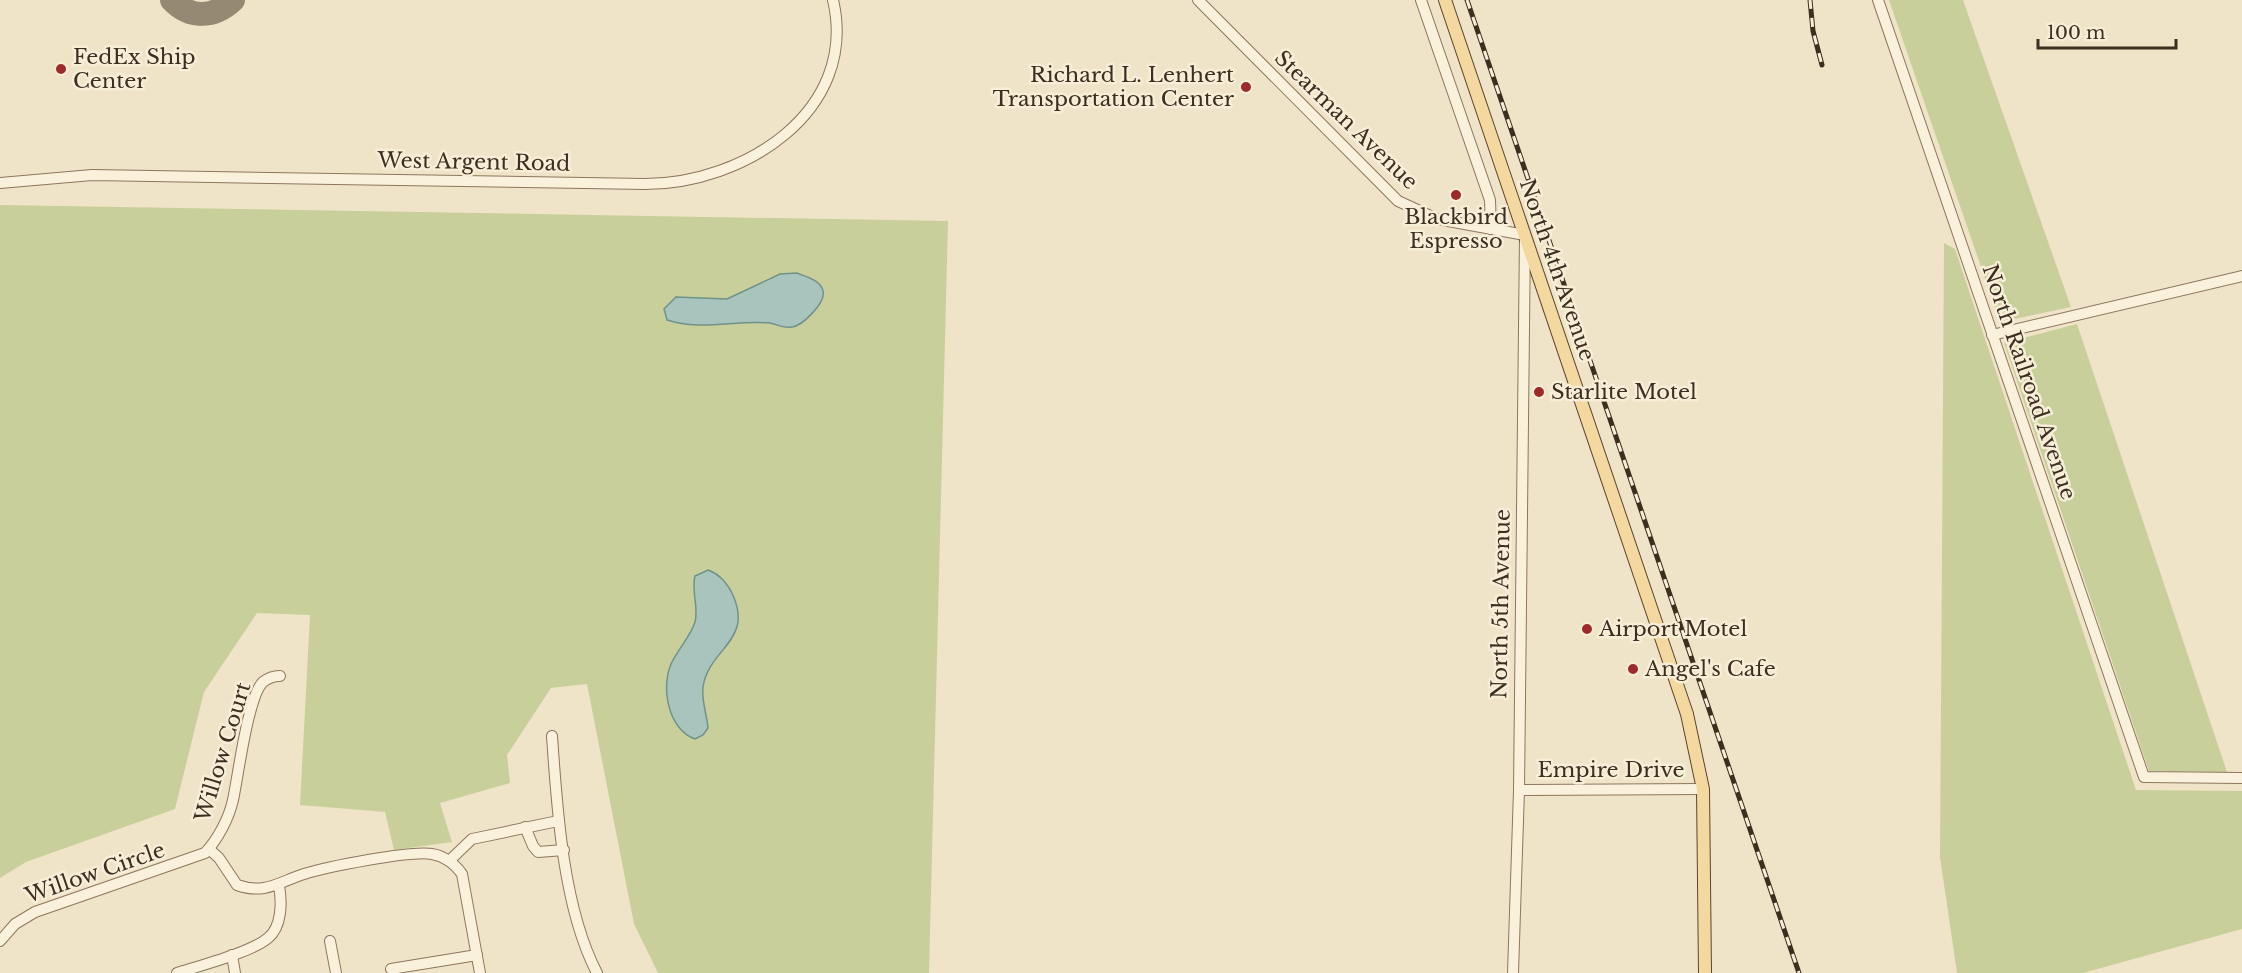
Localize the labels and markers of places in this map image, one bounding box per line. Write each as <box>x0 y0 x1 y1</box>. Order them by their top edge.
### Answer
place label: FedEx Ship Center <box>73 44 196 94</box>
marker: FedEx Ship Center <box>54 62 68 76</box>
place label: Richard L. Lenhert Transportation Center <box>993 62 1234 112</box>
marker: Richard L. Lenhert Transportation Center <box>1239 80 1253 94</box>
marker: Blackbird Espresso <box>1449 188 1463 202</box>
place label: Blackbird Espresso <box>1404 204 1508 254</box>
place label: Starlite Motel <box>1551 379 1697 405</box>
marker: Starlite Motel <box>1532 385 1546 399</box>
place label: Airport Motel <box>1598 616 1747 642</box>
marker: Airport Motel <box>1580 622 1594 636</box>
place label: Angel's Cafe <box>1644 656 1776 682</box>
marker: Angel's Cafe <box>1626 662 1640 676</box>

